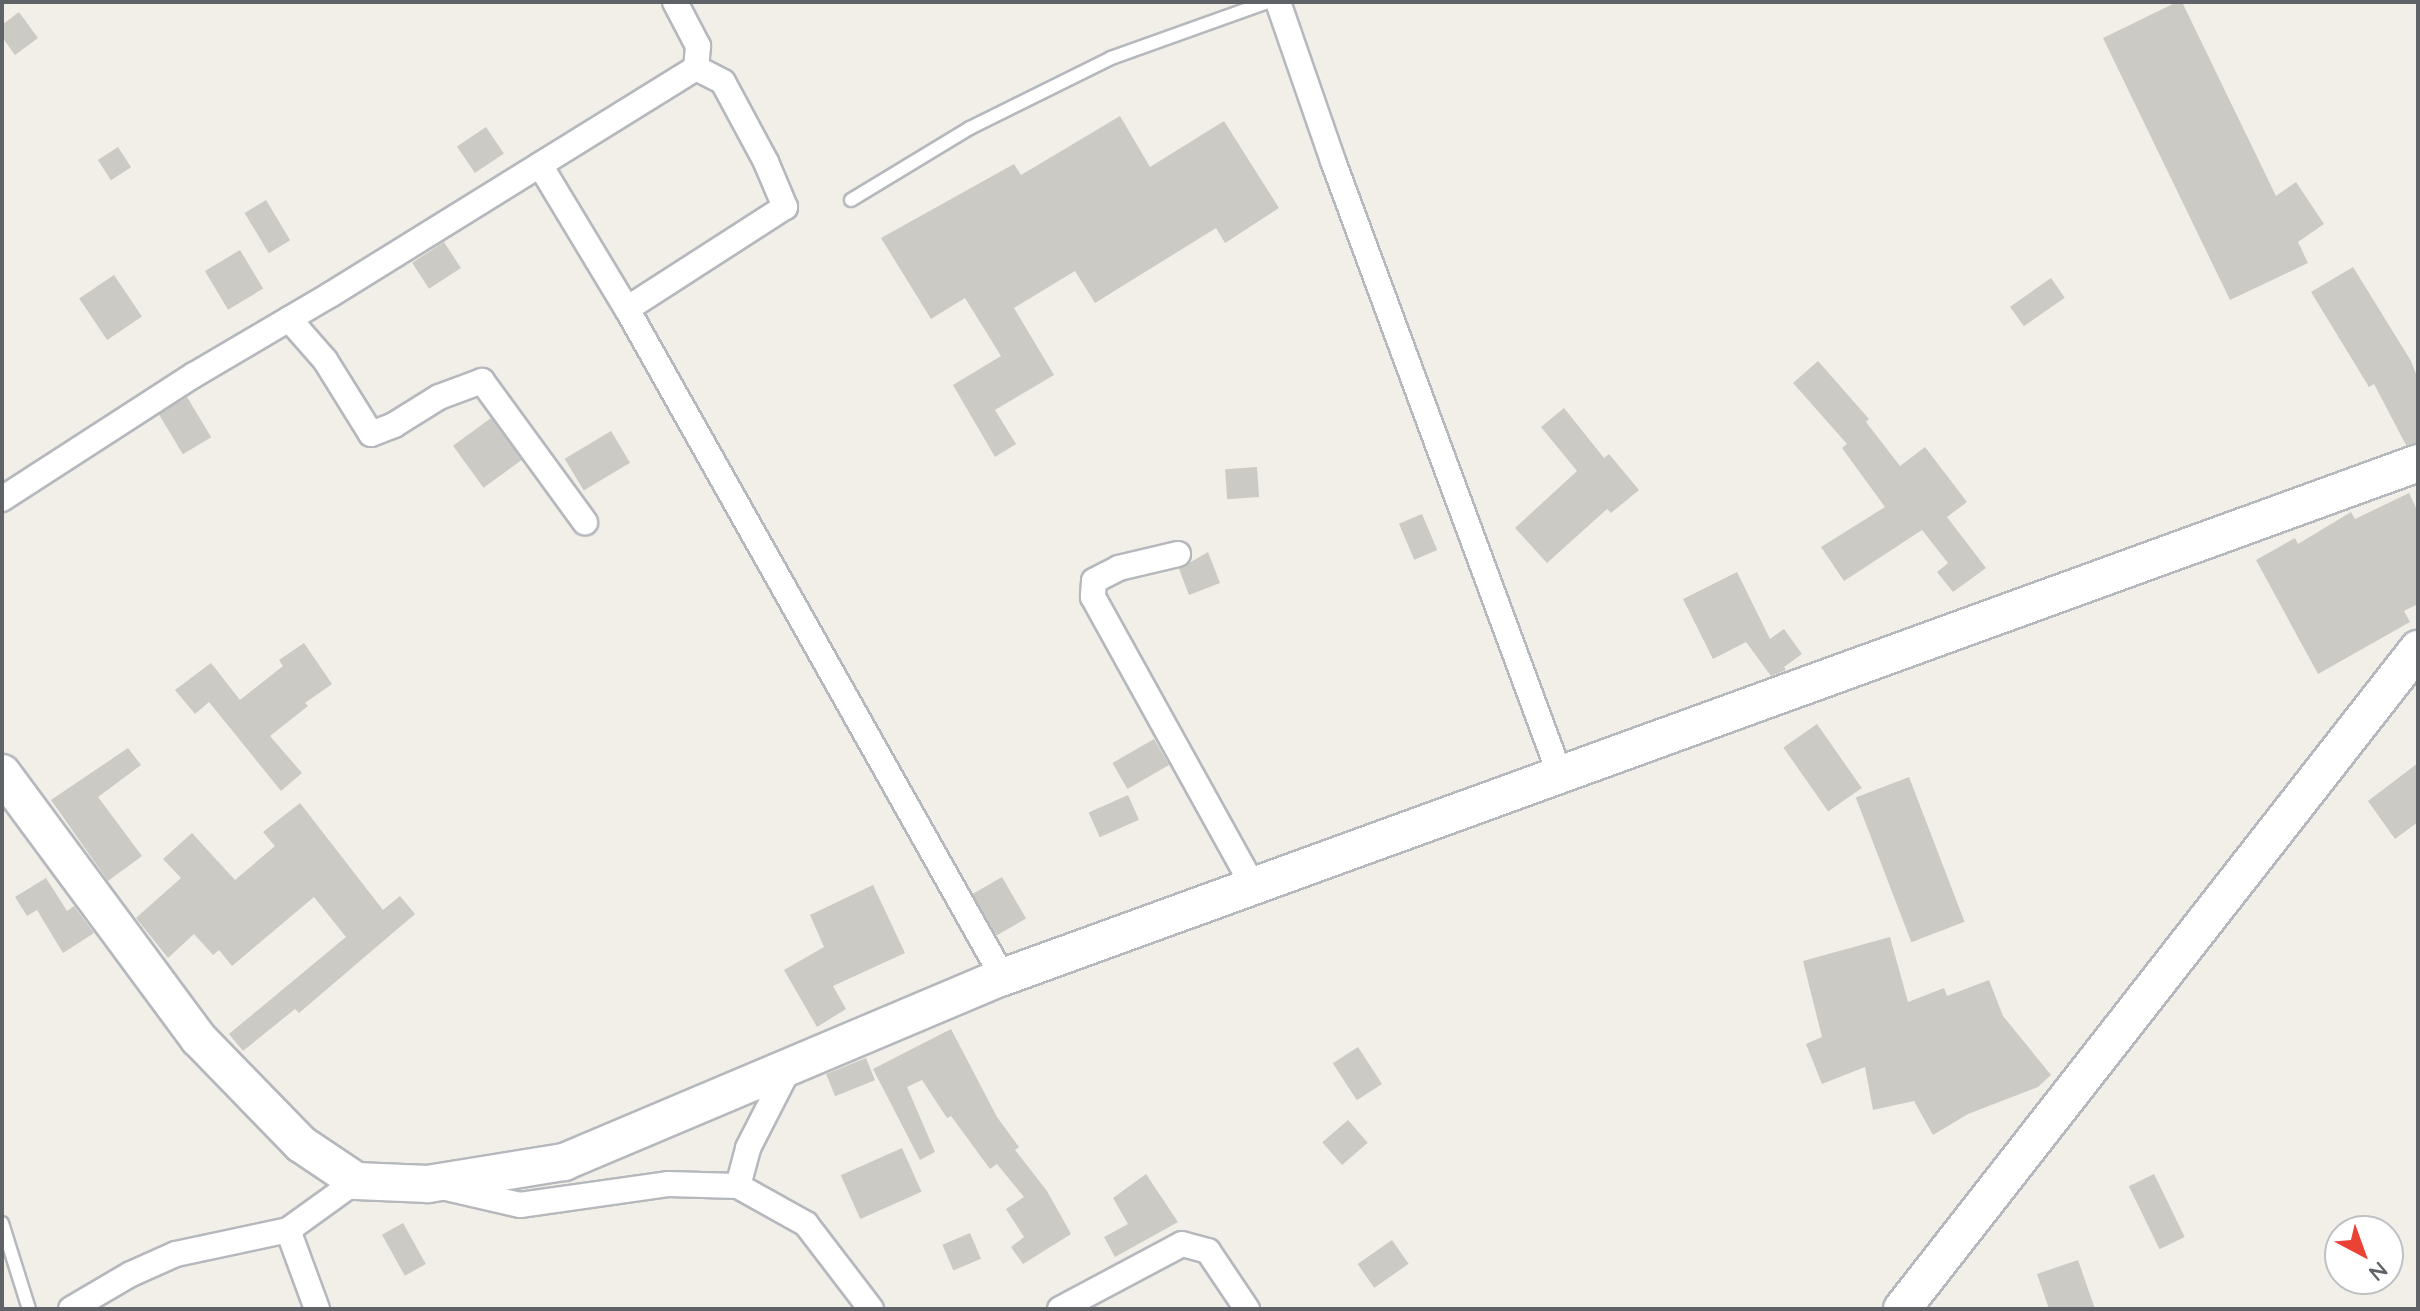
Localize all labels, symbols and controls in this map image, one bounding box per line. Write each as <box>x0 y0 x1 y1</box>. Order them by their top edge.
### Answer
north arrow <box>2324 1215 2404 1295</box>
text: N <box>2363 1256 2394 1287</box>

